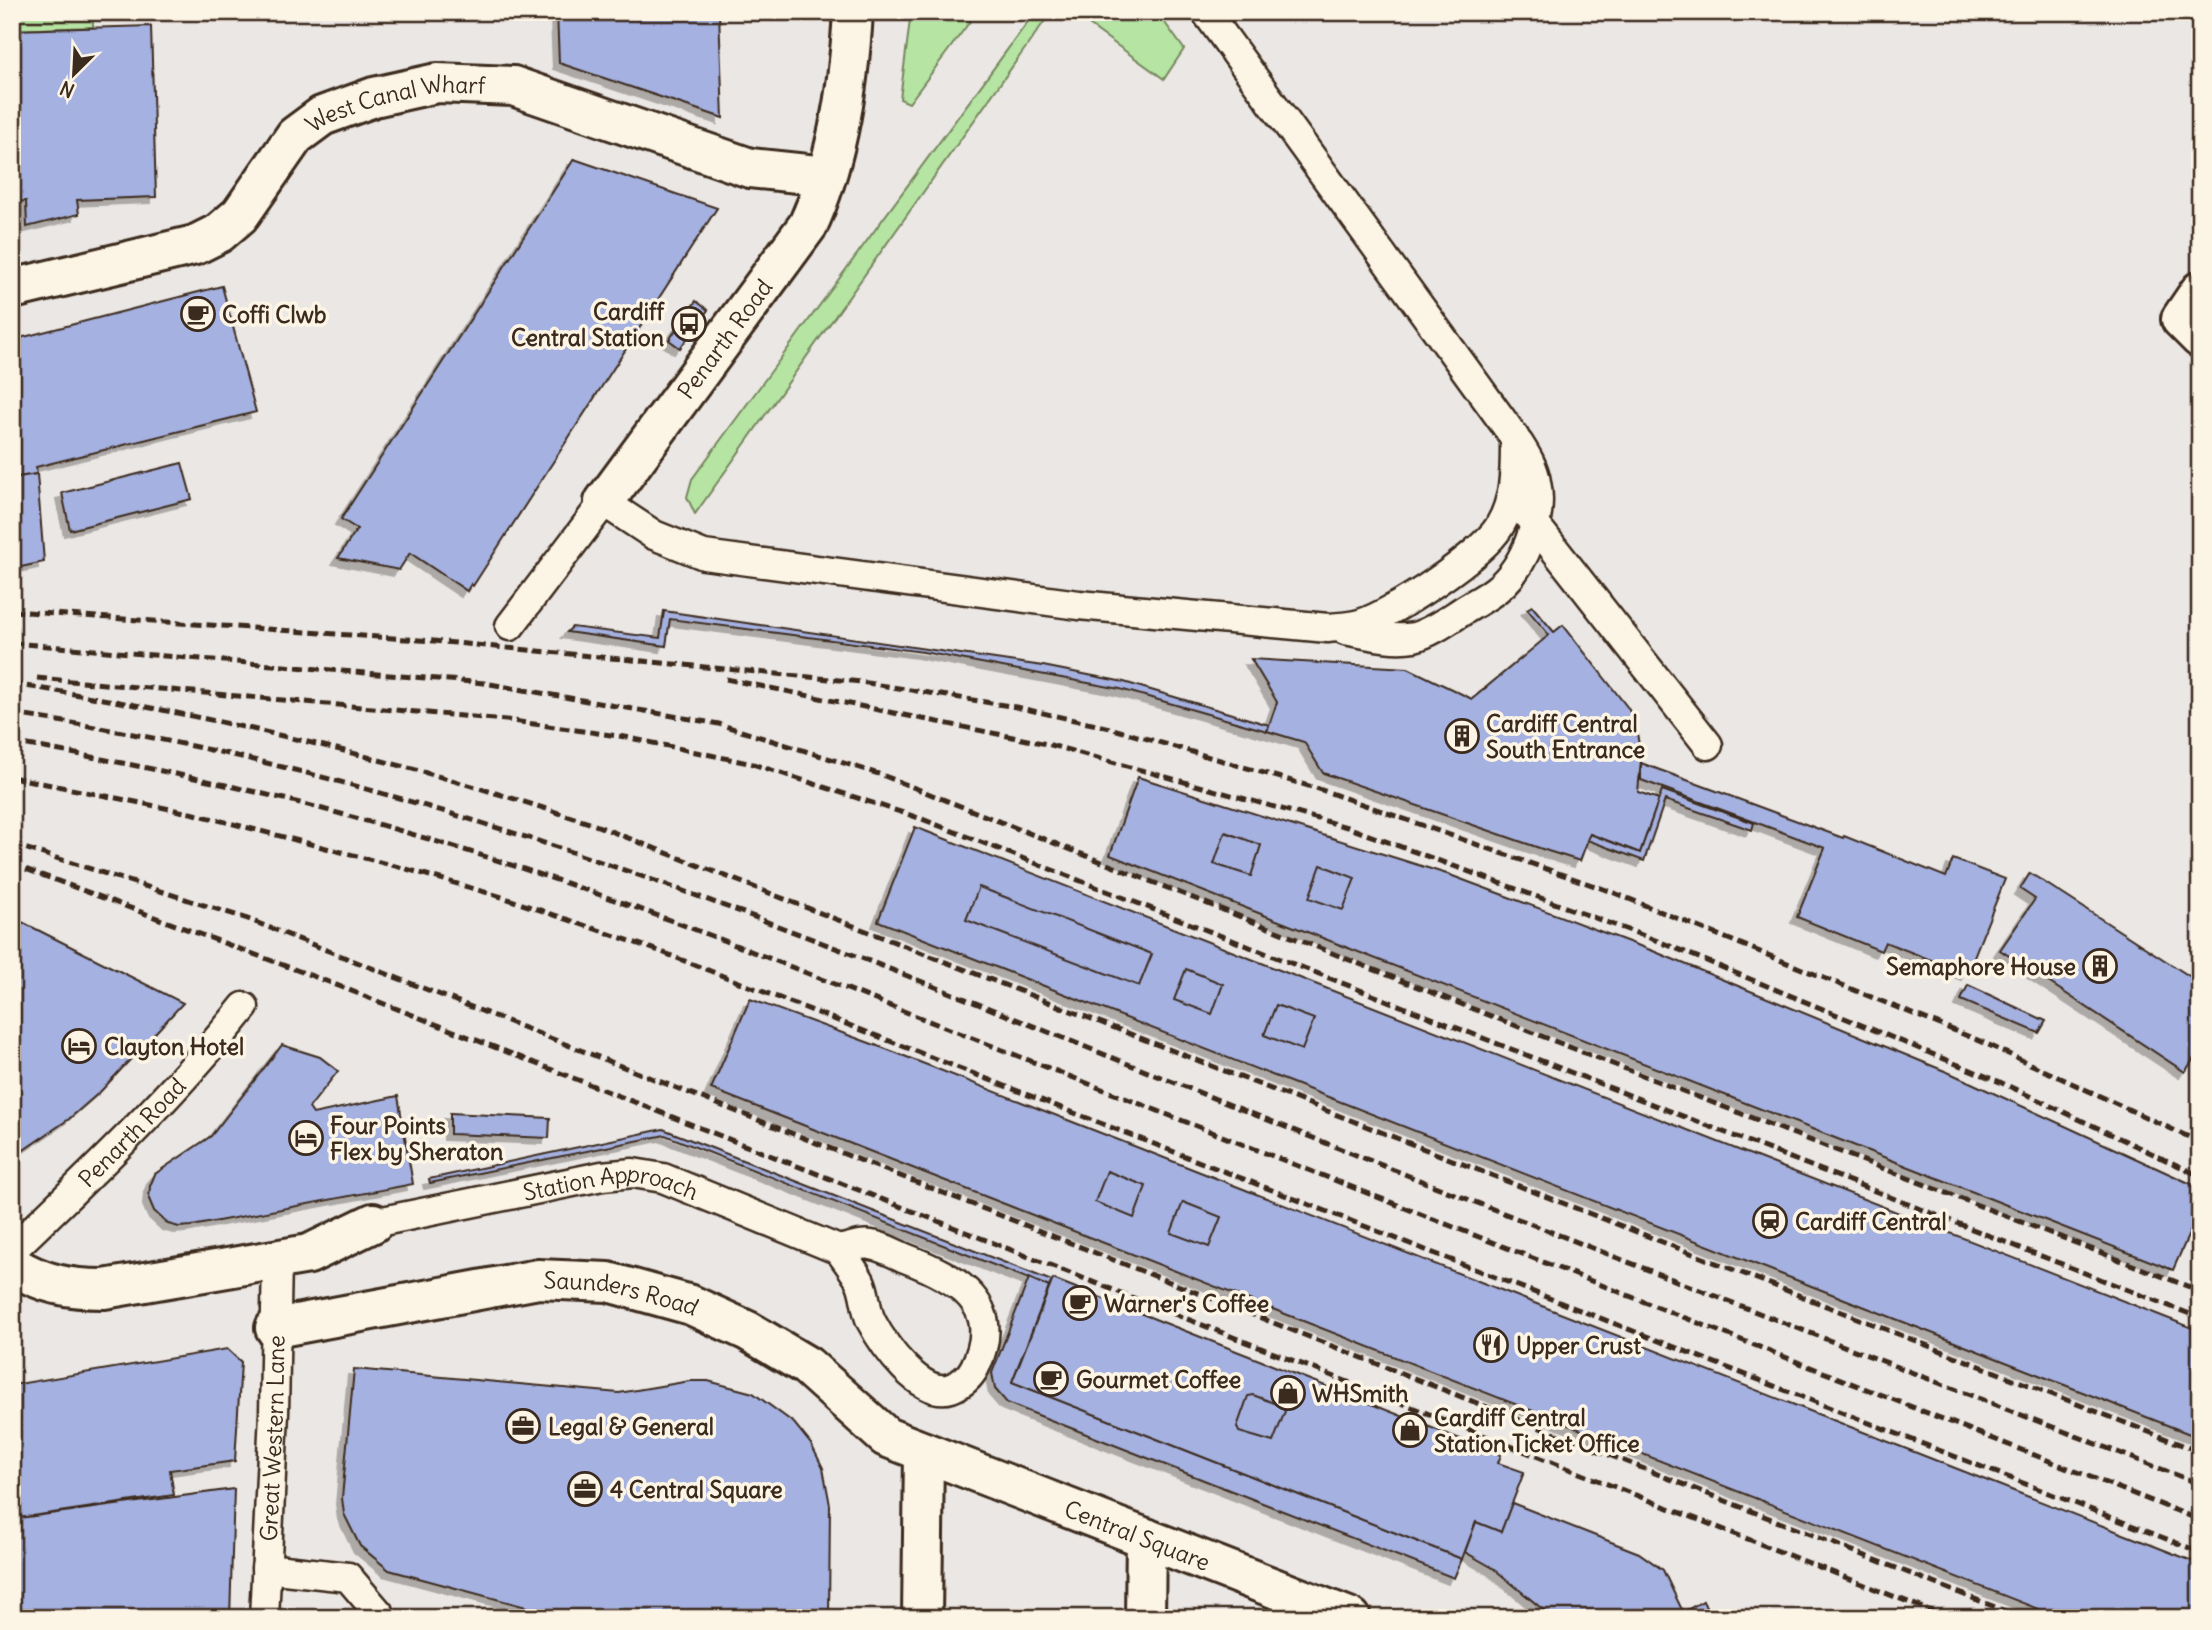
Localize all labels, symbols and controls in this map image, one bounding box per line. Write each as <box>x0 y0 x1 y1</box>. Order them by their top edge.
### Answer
north arrow <box>38 38 108 108</box>
street label: West Canal Wharf <box>299 68 486 138</box>
text: N <box>56 76 78 103</box>
street label: Penarth Road <box>671 273 778 404</box>
cafe icon: Coffi Clwb <box>179 295 217 333</box>
place label: Cardiff Central Station <box>511 297 665 352</box>
place label: Coffi Clwb <box>222 300 327 329</box>
bus stop icon: Cardiff Central Station <box>670 305 708 343</box>
place label: Cardiff Central South Entrance <box>1486 709 1645 764</box>
building icon: Cardiff Central South Entrance <box>1443 717 1481 755</box>
building icon: Semaphore House <box>2081 947 2119 985</box>
place label: Semaphore House <box>1886 952 2076 981</box>
hotel icon: Clayton Hotel <box>60 1027 98 1065</box>
place label: Clayton Hotel <box>104 1032 244 1061</box>
street label: Penarth Road <box>72 1071 191 1193</box>
place label: Four Points Flex by Sheraton <box>330 1111 503 1166</box>
hotel icon: Four Points Flex by Sheraton <box>287 1119 325 1157</box>
street label: Station Approach <box>520 1158 703 1206</box>
station icon: Cardiff Central <box>1751 1202 1789 1240</box>
place label: Cardiff Central <box>1795 1207 1947 1236</box>
street label: Saunders Road <box>543 1265 704 1321</box>
cafe icon: Warner's Coffee <box>1061 1284 1099 1322</box>
place label: Warner's Coffee <box>1104 1289 1269 1318</box>
restaurant icon: Upper Crust <box>1472 1326 1510 1364</box>
place label: Upper Crust <box>1516 1331 1641 1360</box>
street label: Great Western Lane <box>253 1335 290 1542</box>
cafe icon: Gourmet Coffee <box>1032 1360 1070 1398</box>
place label: Gourmet Coffee <box>1076 1365 1241 1394</box>
shop icon: WHSmith <box>1269 1374 1307 1412</box>
place label: WHSmith <box>1312 1379 1409 1408</box>
place label: Cardiff Central Station Ticket Office <box>1434 1403 1640 1458</box>
office icon: Legal & General <box>504 1407 542 1445</box>
shop icon: Cardiff Central Station Ticket Office <box>1391 1411 1429 1449</box>
place label: Legal & General <box>548 1412 714 1441</box>
office icon: 4 Central Square <box>566 1470 604 1508</box>
place label: 4 Central Square <box>610 1475 783 1504</box>
street label: Central Square <box>1060 1493 1214 1576</box>

